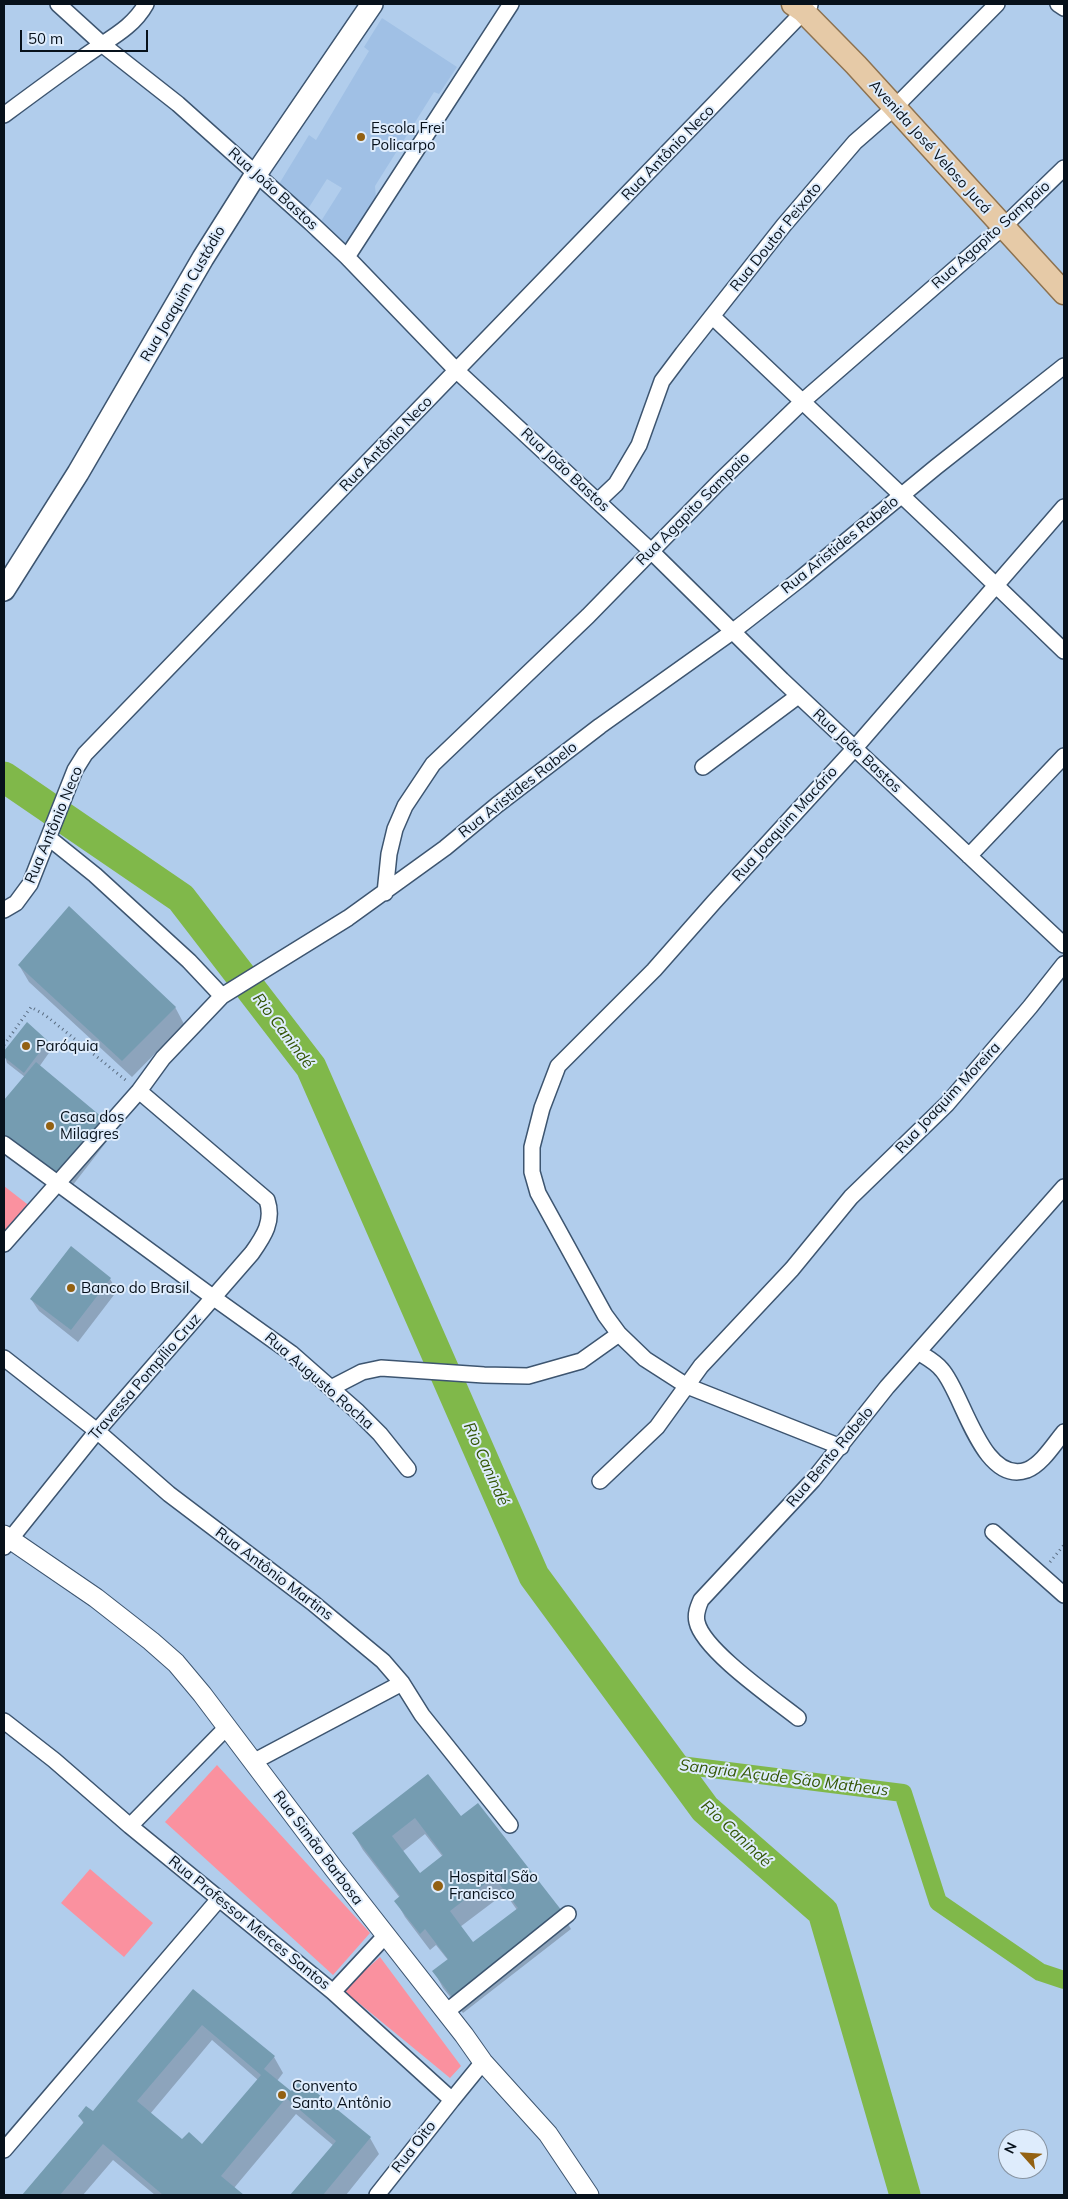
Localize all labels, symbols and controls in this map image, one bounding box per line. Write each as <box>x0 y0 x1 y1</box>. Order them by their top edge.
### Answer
scale bar <box>22 20 150 52</box>
text: 50 m <box>28 29 63 48</box>
street label: Avenida José Veloso Jucá <box>865 76 995 218</box>
street label: Rua Antônio Neco <box>618 102 718 204</box>
place label: Escola Frei Policarpo <box>371 119 445 154</box>
marker: Escola Frei Policarpo <box>355 131 367 143</box>
street label: Rua João Bastos <box>224 144 322 234</box>
street label: Rua Agapito Sampaio <box>928 177 1054 293</box>
street label: Rua Doutor Peixoto <box>727 179 825 295</box>
street label: Rua Joaquim Custódio <box>137 223 229 365</box>
street label: Rua Antônio Neco <box>336 393 436 495</box>
street label: Rua João Bastos <box>517 424 613 516</box>
street label: Rua Agapito Sampaio <box>633 449 753 569</box>
street label: Rua Aristides Rabelo <box>778 492 902 598</box>
street label: Rua João Bastos <box>809 705 905 797</box>
street label: Rua Aristides Rabelo <box>455 738 581 842</box>
street label: Rua Joaquim Macário <box>729 763 841 885</box>
street label: Rua Antônio Neco <box>21 764 87 886</box>
water label: Rio Canindé <box>248 990 318 1072</box>
place label: Paróquia <box>36 1037 99 1055</box>
street label: Rua Joaquim Moreira <box>892 1039 1004 1157</box>
marker: Paróquia <box>20 1040 32 1052</box>
place label: Casa dos Milagres <box>60 1108 124 1143</box>
marker: Casa dos Milagres <box>44 1120 56 1132</box>
place label: Banco do Brasil <box>81 1279 189 1297</box>
marker: Banco do Brasil <box>65 1282 77 1294</box>
street label: Travessa Pompílio Cruz <box>85 1310 205 1444</box>
street label: Rua Augusto Rocha <box>261 1329 377 1433</box>
street label: Rua Bento Rabelo <box>783 1403 877 1511</box>
water label: Rio Canindé <box>459 1419 513 1509</box>
street label: Rua Antônio Martins <box>211 1524 337 1624</box>
water label: Sangria Açude São Matheus <box>678 1756 890 1800</box>
street label: Rua Simão Barbosa <box>269 1787 367 1909</box>
water label: Rio Canindé <box>697 1797 775 1871</box>
street label: Rua Professor Merces Santos <box>165 1852 333 1994</box>
place label: Hospital São Francisco <box>449 1868 538 1903</box>
marker: Hospital São Francisco <box>431 1879 445 1893</box>
place label: Convento Santo Antônio <box>292 2077 391 2112</box>
marker: Convento Santo Antônio <box>276 2089 288 2101</box>
street label: Rua Oito <box>388 2117 440 2177</box>
north arrow <box>998 2129 1048 2179</box>
text: N <box>1000 2139 1021 2157</box>

